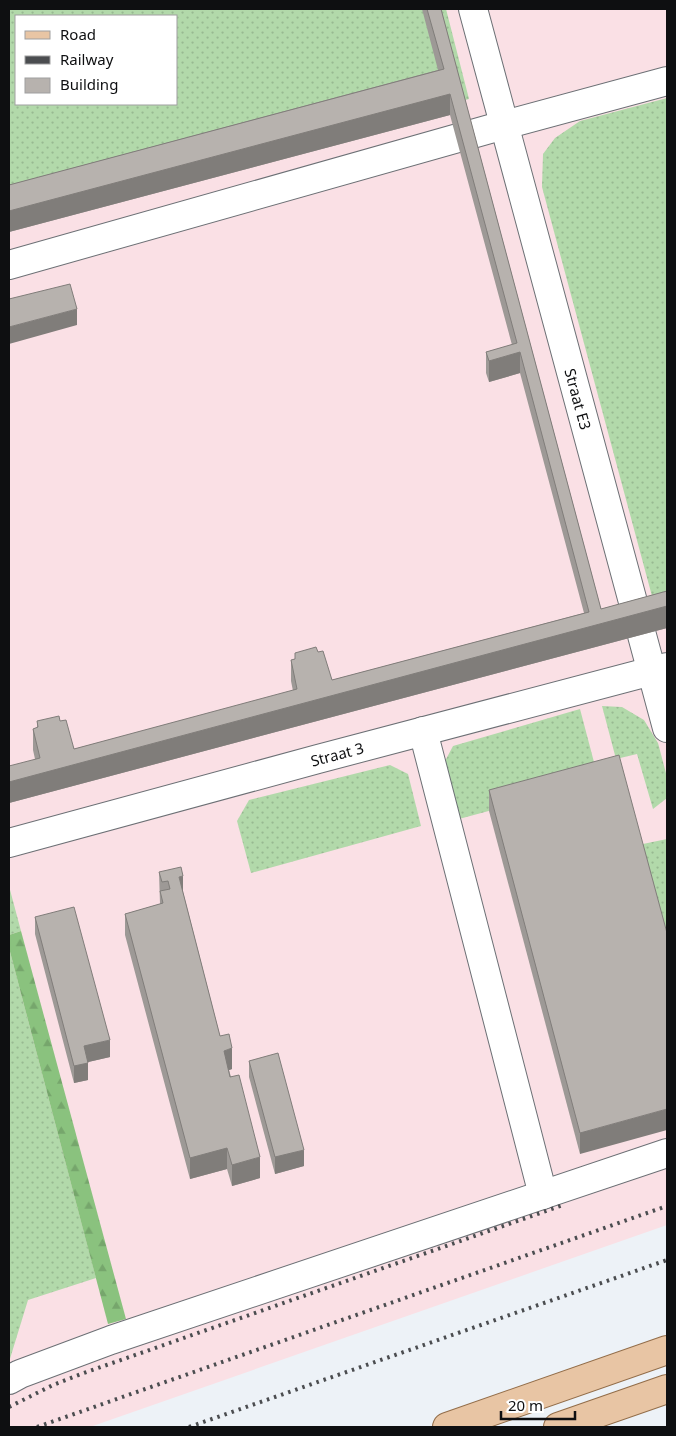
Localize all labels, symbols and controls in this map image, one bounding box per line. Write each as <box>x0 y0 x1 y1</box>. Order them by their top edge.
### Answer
legend <box>15 15 178 105</box>
text: Road <box>60 24 96 44</box>
text: Railway <box>60 49 114 69</box>
text: Building <box>60 74 118 94</box>
street label: Straat E3 <box>560 366 596 432</box>
street label: Straat 3 <box>308 737 366 771</box>
scale bar <box>501 1388 575 1420</box>
text: 20 m <box>508 1395 543 1415</box>

